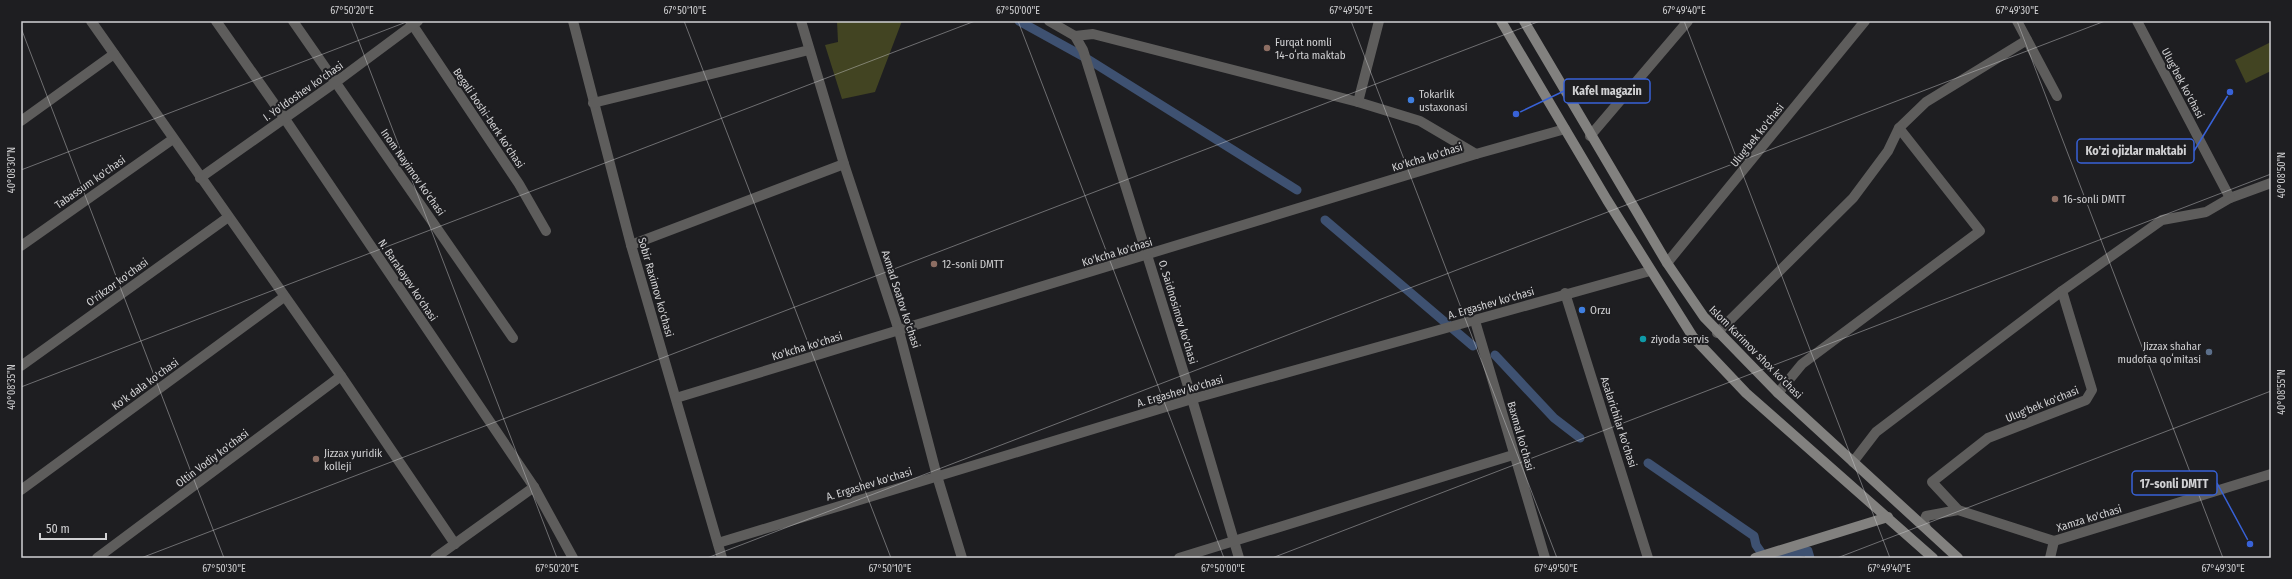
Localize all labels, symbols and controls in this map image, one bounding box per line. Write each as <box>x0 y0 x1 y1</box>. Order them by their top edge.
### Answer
text: 67°50'20"E <box>330 5 374 17</box>
text: 67°50'10"E <box>664 5 707 17</box>
text: 67°50'00"E <box>996 5 1040 17</box>
text: 67°49'50"E <box>1329 5 1373 17</box>
text: 67°49'40"E <box>1662 5 1706 17</box>
text: 67°49'30"E <box>1995 5 2039 17</box>
place label: Furqat nomli 14-oʻrta maktab <box>1275 36 1346 62</box>
marker: Furqat nomli 14-oʻrta maktab <box>1262 43 1272 53</box>
street label: Ulug'bek ko'chasi <box>2159 46 2207 121</box>
street label: I. Yo'ldoshev ko'chasi <box>261 59 346 124</box>
street label: Begali boshi-berk ko'chasi <box>450 66 527 171</box>
callout: Kafel magazin <box>1564 79 1650 103</box>
text: Kafel magazin <box>1572 84 1642 98</box>
place label: Tokarlik ustaxonasi <box>1419 88 1468 114</box>
marker: Tokarlik ustaxonasi <box>1406 95 1416 105</box>
street label: Ulug'bek ko'chasi <box>1728 101 1787 170</box>
street label: Inom Nayimov ko'chasi <box>378 126 448 218</box>
callout: Ko'zi ojizlar maktabi <box>2077 139 2194 163</box>
street label: Ko'kcha ko'chasi <box>1390 140 1464 174</box>
text: Ko'zi ojizlar maktabi <box>2086 144 2186 158</box>
text: 40°08'30"N <box>6 147 18 193</box>
text: 40°08'50"N <box>2276 152 2288 198</box>
street label: Tabassum ko'chasi <box>52 153 128 212</box>
place label: 16-sonli DMTT <box>2063 193 2126 206</box>
marker: 16-sonli DMTT <box>2050 194 2060 204</box>
street label: Ko'kcha ko'chasi <box>1080 235 1154 269</box>
street label: Sobir Raximov ko'chasi <box>635 236 676 339</box>
street label: N. Barakayev ko'chasi <box>375 237 440 324</box>
street label: Axmad Soatov ko'chasi <box>879 249 923 350</box>
street label: O'rikzor ko'chasi <box>84 255 151 309</box>
place label: 12-sonli DMTT <box>942 258 1005 271</box>
marker: 12-sonli DMTT <box>929 259 939 269</box>
street label: O. Saidnosimov ko'chasi <box>1156 259 1200 366</box>
street label: A. Ergashev ko'chasi <box>1446 285 1536 322</box>
street label: Islom Karimov shox ko'chasi <box>1706 303 1805 402</box>
place label: Orzu <box>1590 304 1611 317</box>
marker: Orzu <box>1577 305 1587 315</box>
street label: Ko'kcha ko'chasi <box>770 329 844 363</box>
place label: ziyoda servis <box>1651 333 1709 346</box>
marker: ziyoda servis <box>1638 334 1648 344</box>
place label: Jizzax shahar mudofaa qoʻmitasi <box>2117 340 2201 366</box>
marker: Jizzax shahar mudofaa qoʻmitasi <box>2204 347 2214 357</box>
street label: Ko'k dala ko'chasi <box>109 356 181 413</box>
text: 40°08'35"N <box>6 364 18 410</box>
text: 40°08'55"N <box>2276 369 2288 415</box>
street label: A. Ergashev ko'chasi <box>1135 373 1225 410</box>
street label: Asalarichilar ko'chasi <box>1598 375 1639 469</box>
street label: Ulug'bek ko'chasi <box>2004 384 2081 425</box>
street label: Baxmal ko'chasi <box>1504 400 1537 473</box>
street label: Oltin Vodiy ko'chasi <box>173 427 252 490</box>
place label: Jizzax yuridik kolleji <box>324 447 383 473</box>
marker: Jizzax yuridik kolleji <box>311 454 321 464</box>
street label: A. Ergashev ko'chasi <box>825 465 914 504</box>
callout: 17-sonli DMTT <box>2132 471 2217 495</box>
text: 17-sonli DMTT <box>2140 477 2208 491</box>
street label: Xamza ko'chasi <box>2055 502 2124 535</box>
scale bar <box>40 515 106 541</box>
text: 50 m <box>46 522 70 536</box>
text: 67°50'30"E <box>202 563 246 575</box>
text: 67°50'20"E <box>535 563 579 575</box>
text: 67°50'10"E <box>869 563 912 575</box>
text: 67°50'00"E <box>1201 563 1245 575</box>
text: 67°49'50"E <box>1534 563 1578 575</box>
text: 67°49'40"E <box>1867 563 1911 575</box>
text: 67°49'30"E <box>2201 563 2245 575</box>

